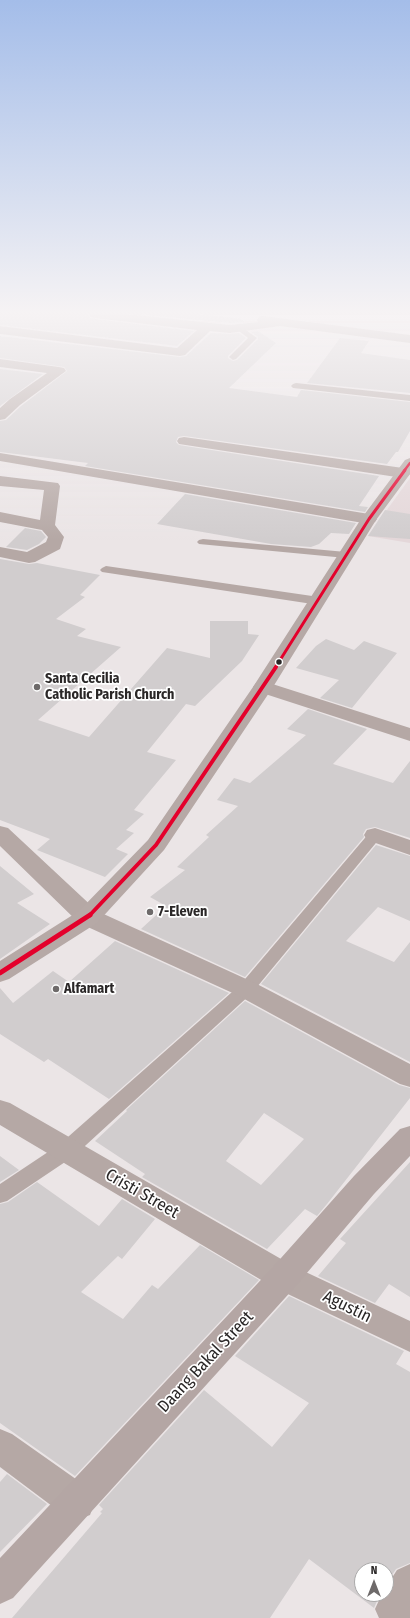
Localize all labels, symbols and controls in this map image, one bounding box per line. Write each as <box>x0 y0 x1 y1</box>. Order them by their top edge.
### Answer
unlabelled marker <box>274 657 284 667</box>
place label: Santa Cecilia Catholic Parish Church <box>45 671 174 704</box>
marker: Santa Cecilia Catholic Parish Church <box>32 682 42 692</box>
place label: 7-Eleven <box>158 904 207 920</box>
marker: 7-Eleven <box>145 907 155 917</box>
place label: Alfamart <box>64 981 114 997</box>
marker: Alfamart <box>51 984 61 994</box>
street label: Cristi Street <box>102 1165 182 1223</box>
street label: Agustin <box>319 1286 375 1328</box>
street label: Daang Bakal Street <box>154 1307 258 1417</box>
north arrow <box>354 1562 394 1602</box>
text: N <box>371 1564 377 1577</box>

